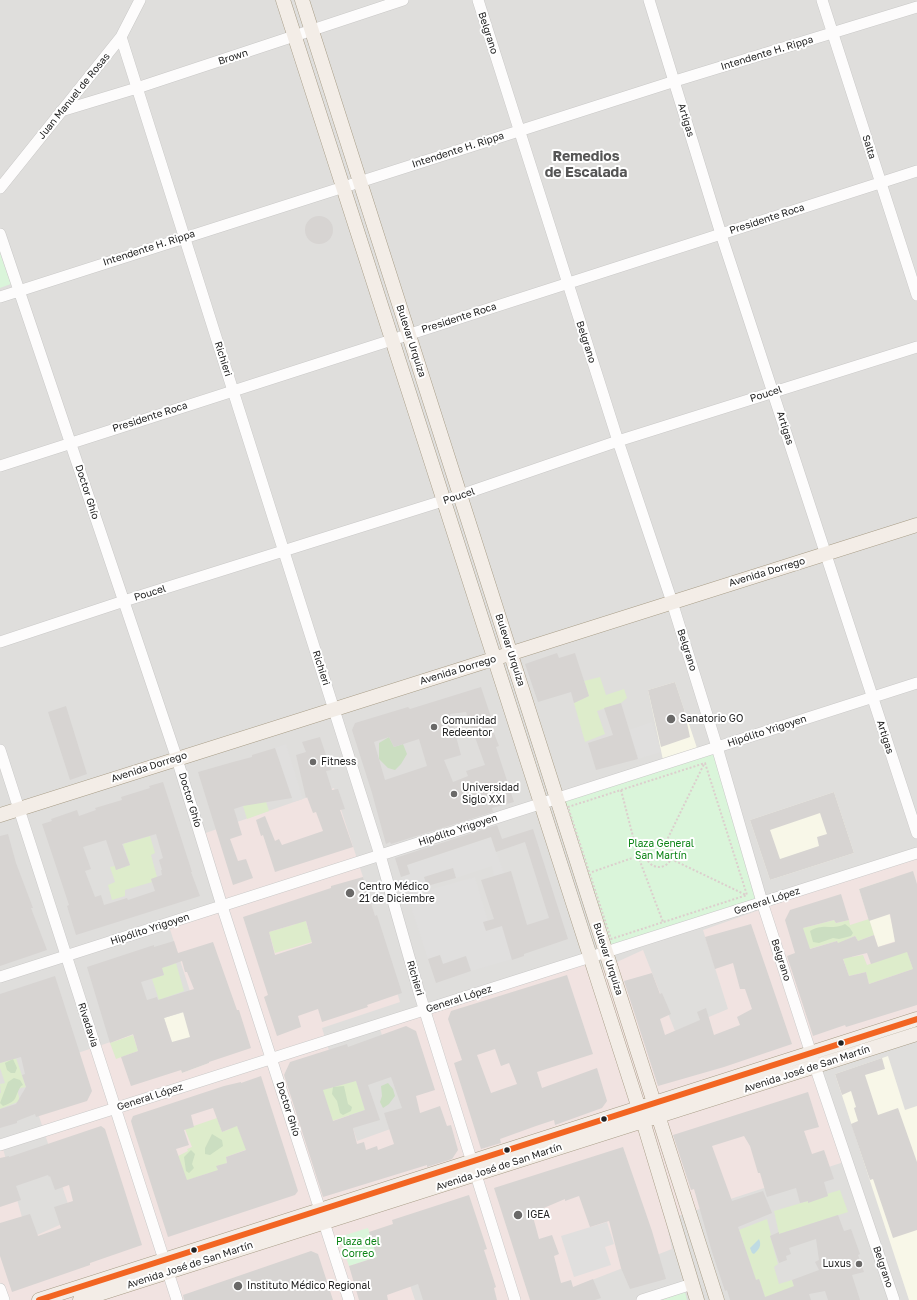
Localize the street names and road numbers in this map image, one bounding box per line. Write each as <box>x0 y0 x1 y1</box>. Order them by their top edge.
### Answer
street label: Belgrano <box>476 11 500 55</box>
street label: Intendente H. Rippa <box>719 33 815 73</box>
street label: Brown <box>217 47 249 67</box>
street label: Juan Manuel de Rosas <box>36 51 112 141</box>
street label: Artigas <box>675 102 697 138</box>
street label: Intendente H. Rippa <box>411 129 505 171</box>
street label: Salta <box>859 133 879 161</box>
street label: Presidente Roca <box>728 201 806 237</box>
street label: Intendente H. Rippa <box>102 227 196 269</box>
street label: Presidente Roca <box>420 300 498 336</box>
street label: Bulevar Urquiza <box>394 303 428 379</box>
street label: Belgrano <box>574 320 598 364</box>
street label: Richieri <box>212 340 234 378</box>
street label: Poucel <box>748 383 784 405</box>
street label: Presidente Roca <box>111 399 189 435</box>
street label: Artigas <box>774 410 796 446</box>
street label: Doctor Ghío <box>73 463 101 521</box>
street label: Poucel <box>441 485 477 507</box>
street label: Avenida Dorrego <box>727 555 807 589</box>
street label: Poucel <box>132 582 168 604</box>
street label: Bulevar Urquiza <box>493 612 527 688</box>
street label: Belgrano <box>675 628 699 672</box>
street label: Richieri <box>310 649 332 687</box>
street label: Avenida Dorrego <box>418 653 498 687</box>
street label: Hipólito Yrigoyen <box>726 713 808 749</box>
street label: Artigas <box>874 719 896 755</box>
street label: Avenida Dorrego <box>110 749 188 785</box>
street label: Doctor Ghío <box>176 771 204 829</box>
street label: Hipólito Yrigoyen <box>417 812 499 848</box>
street label: General López <box>733 885 801 917</box>
street label: Hipólito Yrigoyen <box>109 911 191 947</box>
street label: Bulevar Urquiza <box>591 921 625 997</box>
street label: Belgrano <box>769 938 793 982</box>
street label: Richieri <box>404 959 426 997</box>
street label: General López <box>425 983 493 1015</box>
street label: Rivadavia <box>75 1001 101 1049</box>
street label: Avenida José de San Martín <box>742 1043 872 1095</box>
street label: Doctor Ghío <box>274 1080 302 1138</box>
street label: General López <box>116 1081 184 1113</box>
street label: Avenida José de San Martín <box>434 1141 564 1193</box>
street label: Avenida José de San Martín <box>125 1239 255 1291</box>
street label: Belgrano <box>870 1245 896 1289</box>

